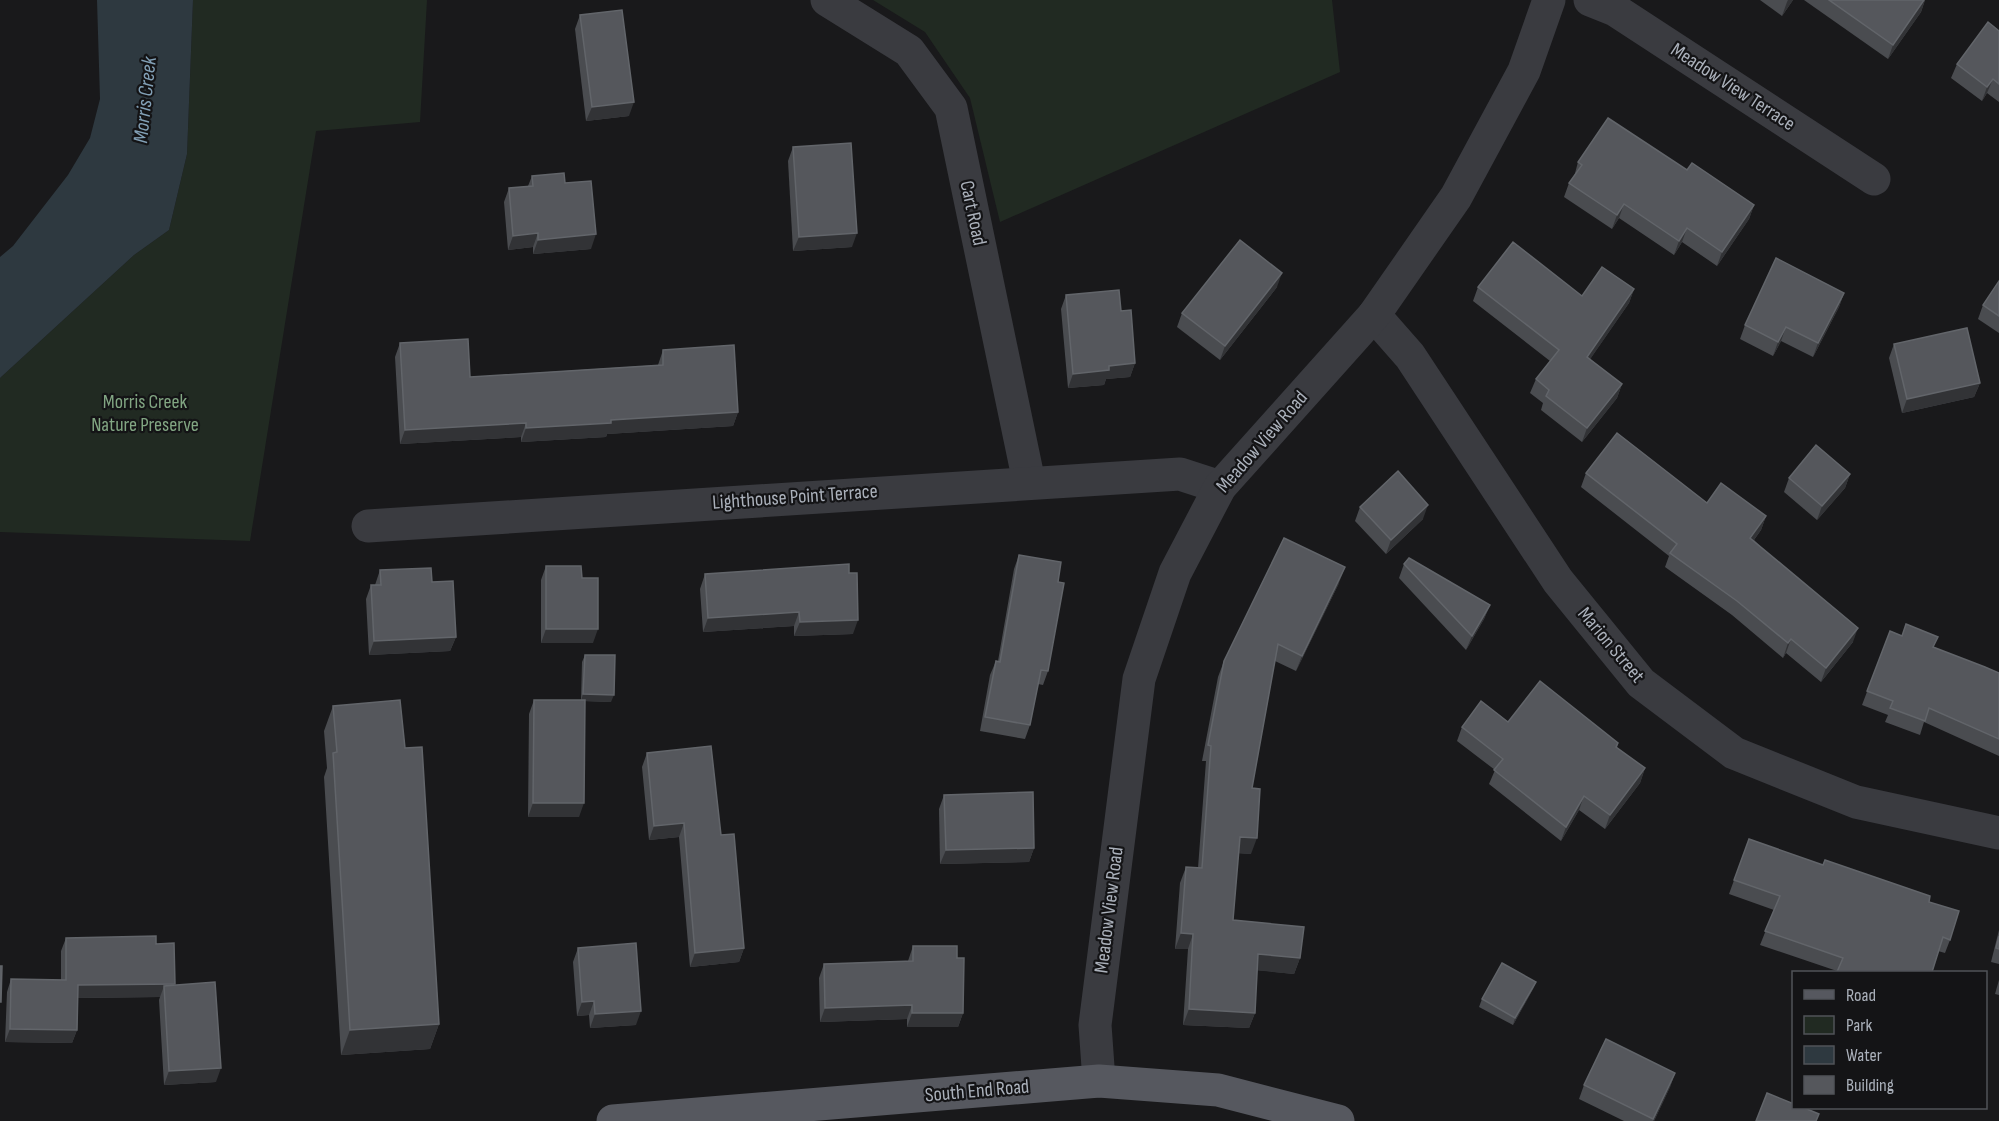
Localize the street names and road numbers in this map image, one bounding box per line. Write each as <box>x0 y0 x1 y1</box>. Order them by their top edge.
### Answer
street label: Meadow View Terrace <box>1666 38 1800 136</box>
street label: Cart Road <box>954 178 992 248</box>
street label: Meadow View Road <box>1211 386 1313 498</box>
street label: Lighthouse Point Terrace <box>712 479 878 515</box>
street label: Marion Street <box>1572 602 1650 688</box>
street label: Meadow View Road <box>1089 846 1129 974</box>
street label: South End Road <box>924 1074 1030 1108</box>

